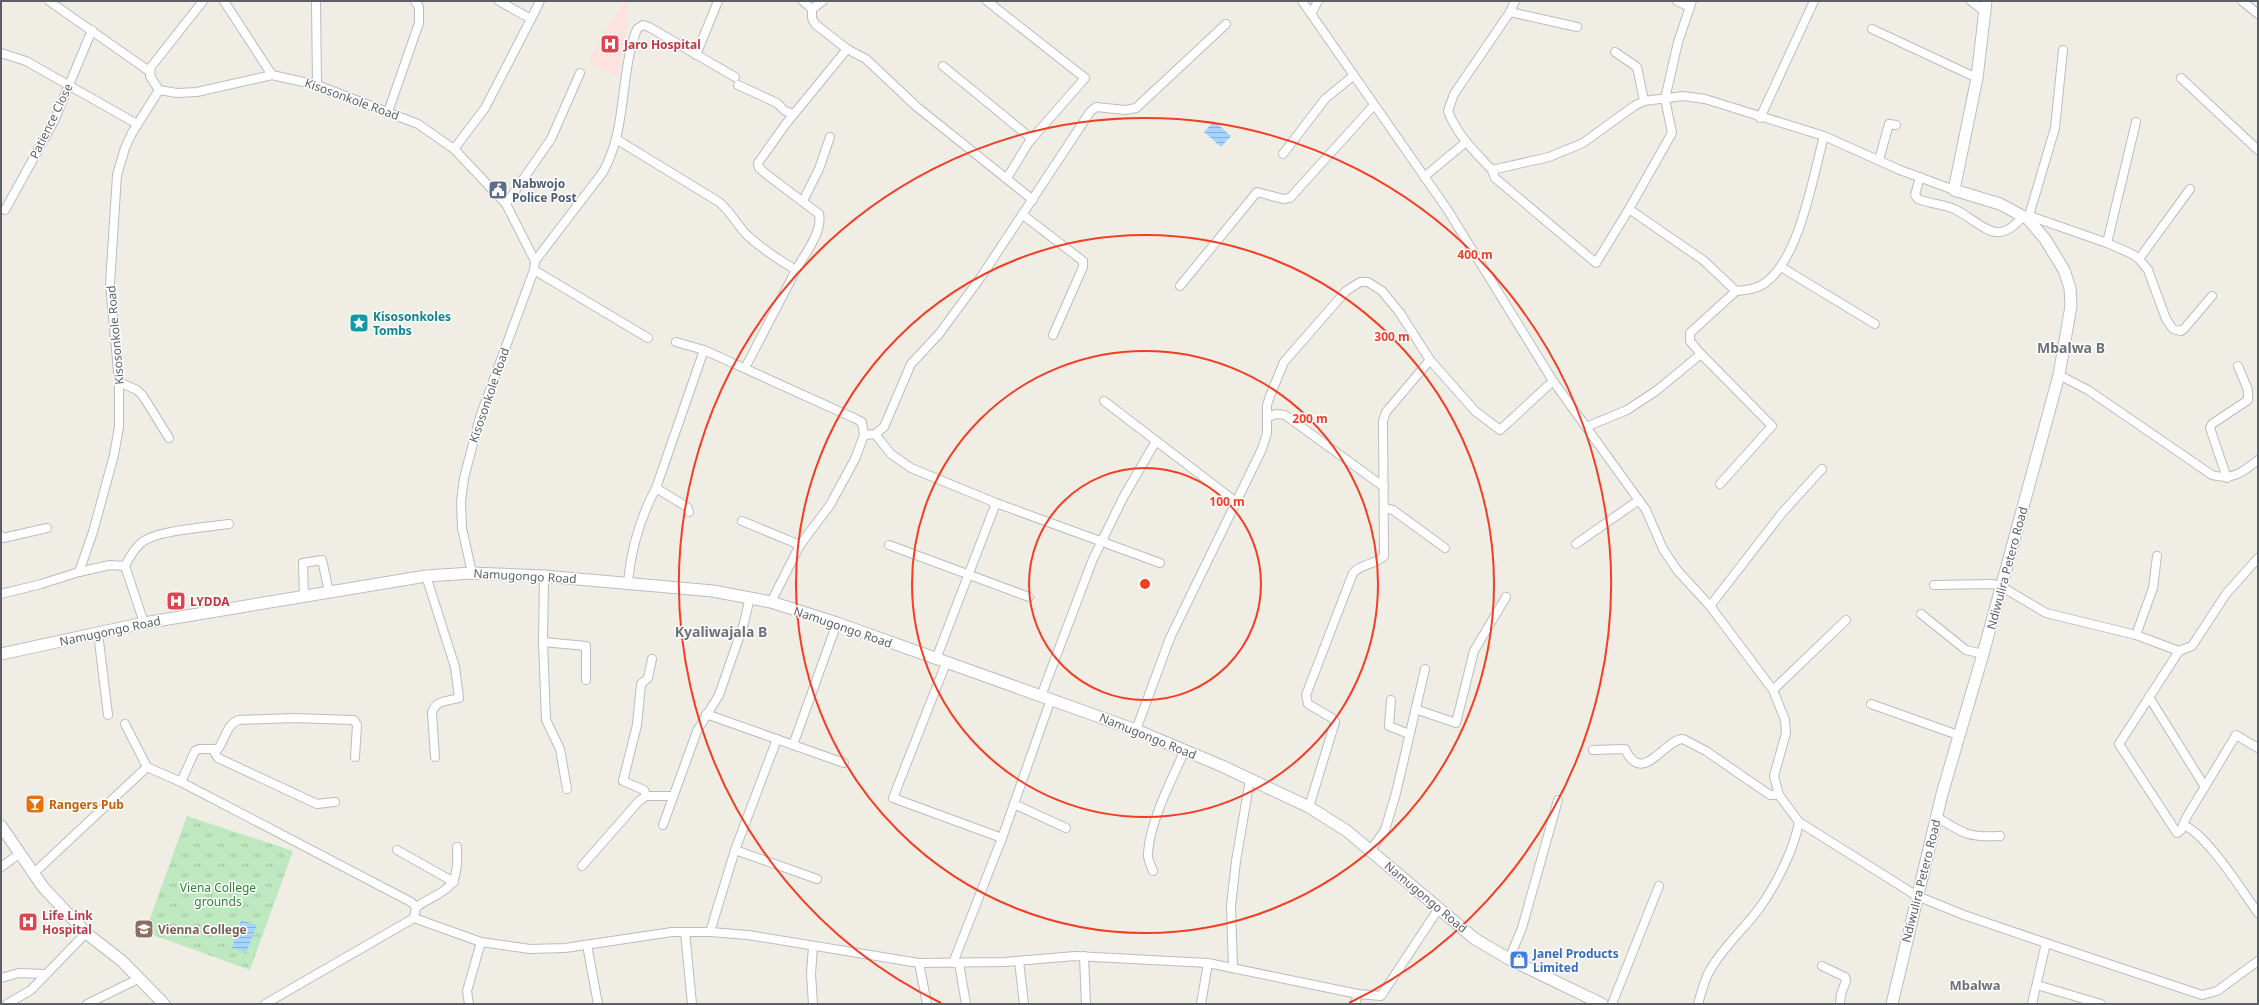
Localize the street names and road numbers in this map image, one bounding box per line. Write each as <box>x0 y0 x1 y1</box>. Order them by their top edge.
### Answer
street label: Kisosonkole Road <box>302 74 402 124</box>
street label: Patience Close <box>25 80 77 161</box>
street label: Kisosonkole Road <box>102 285 128 385</box>
street label: Kisosonkole Road <box>465 345 513 445</box>
street label: Ndiwulira Petero Road <box>1982 505 2032 631</box>
street label: Namugongo Road <box>473 565 577 587</box>
street label: Namugongo Road <box>791 602 895 652</box>
street label: Namugongo Road <box>58 612 162 650</box>
street label: Namugongo Road <box>1097 709 1199 763</box>
street label: Ndiwulira Petero Road <box>1897 818 1945 944</box>
street label: Namugongo Road <box>1381 857 1471 937</box>

